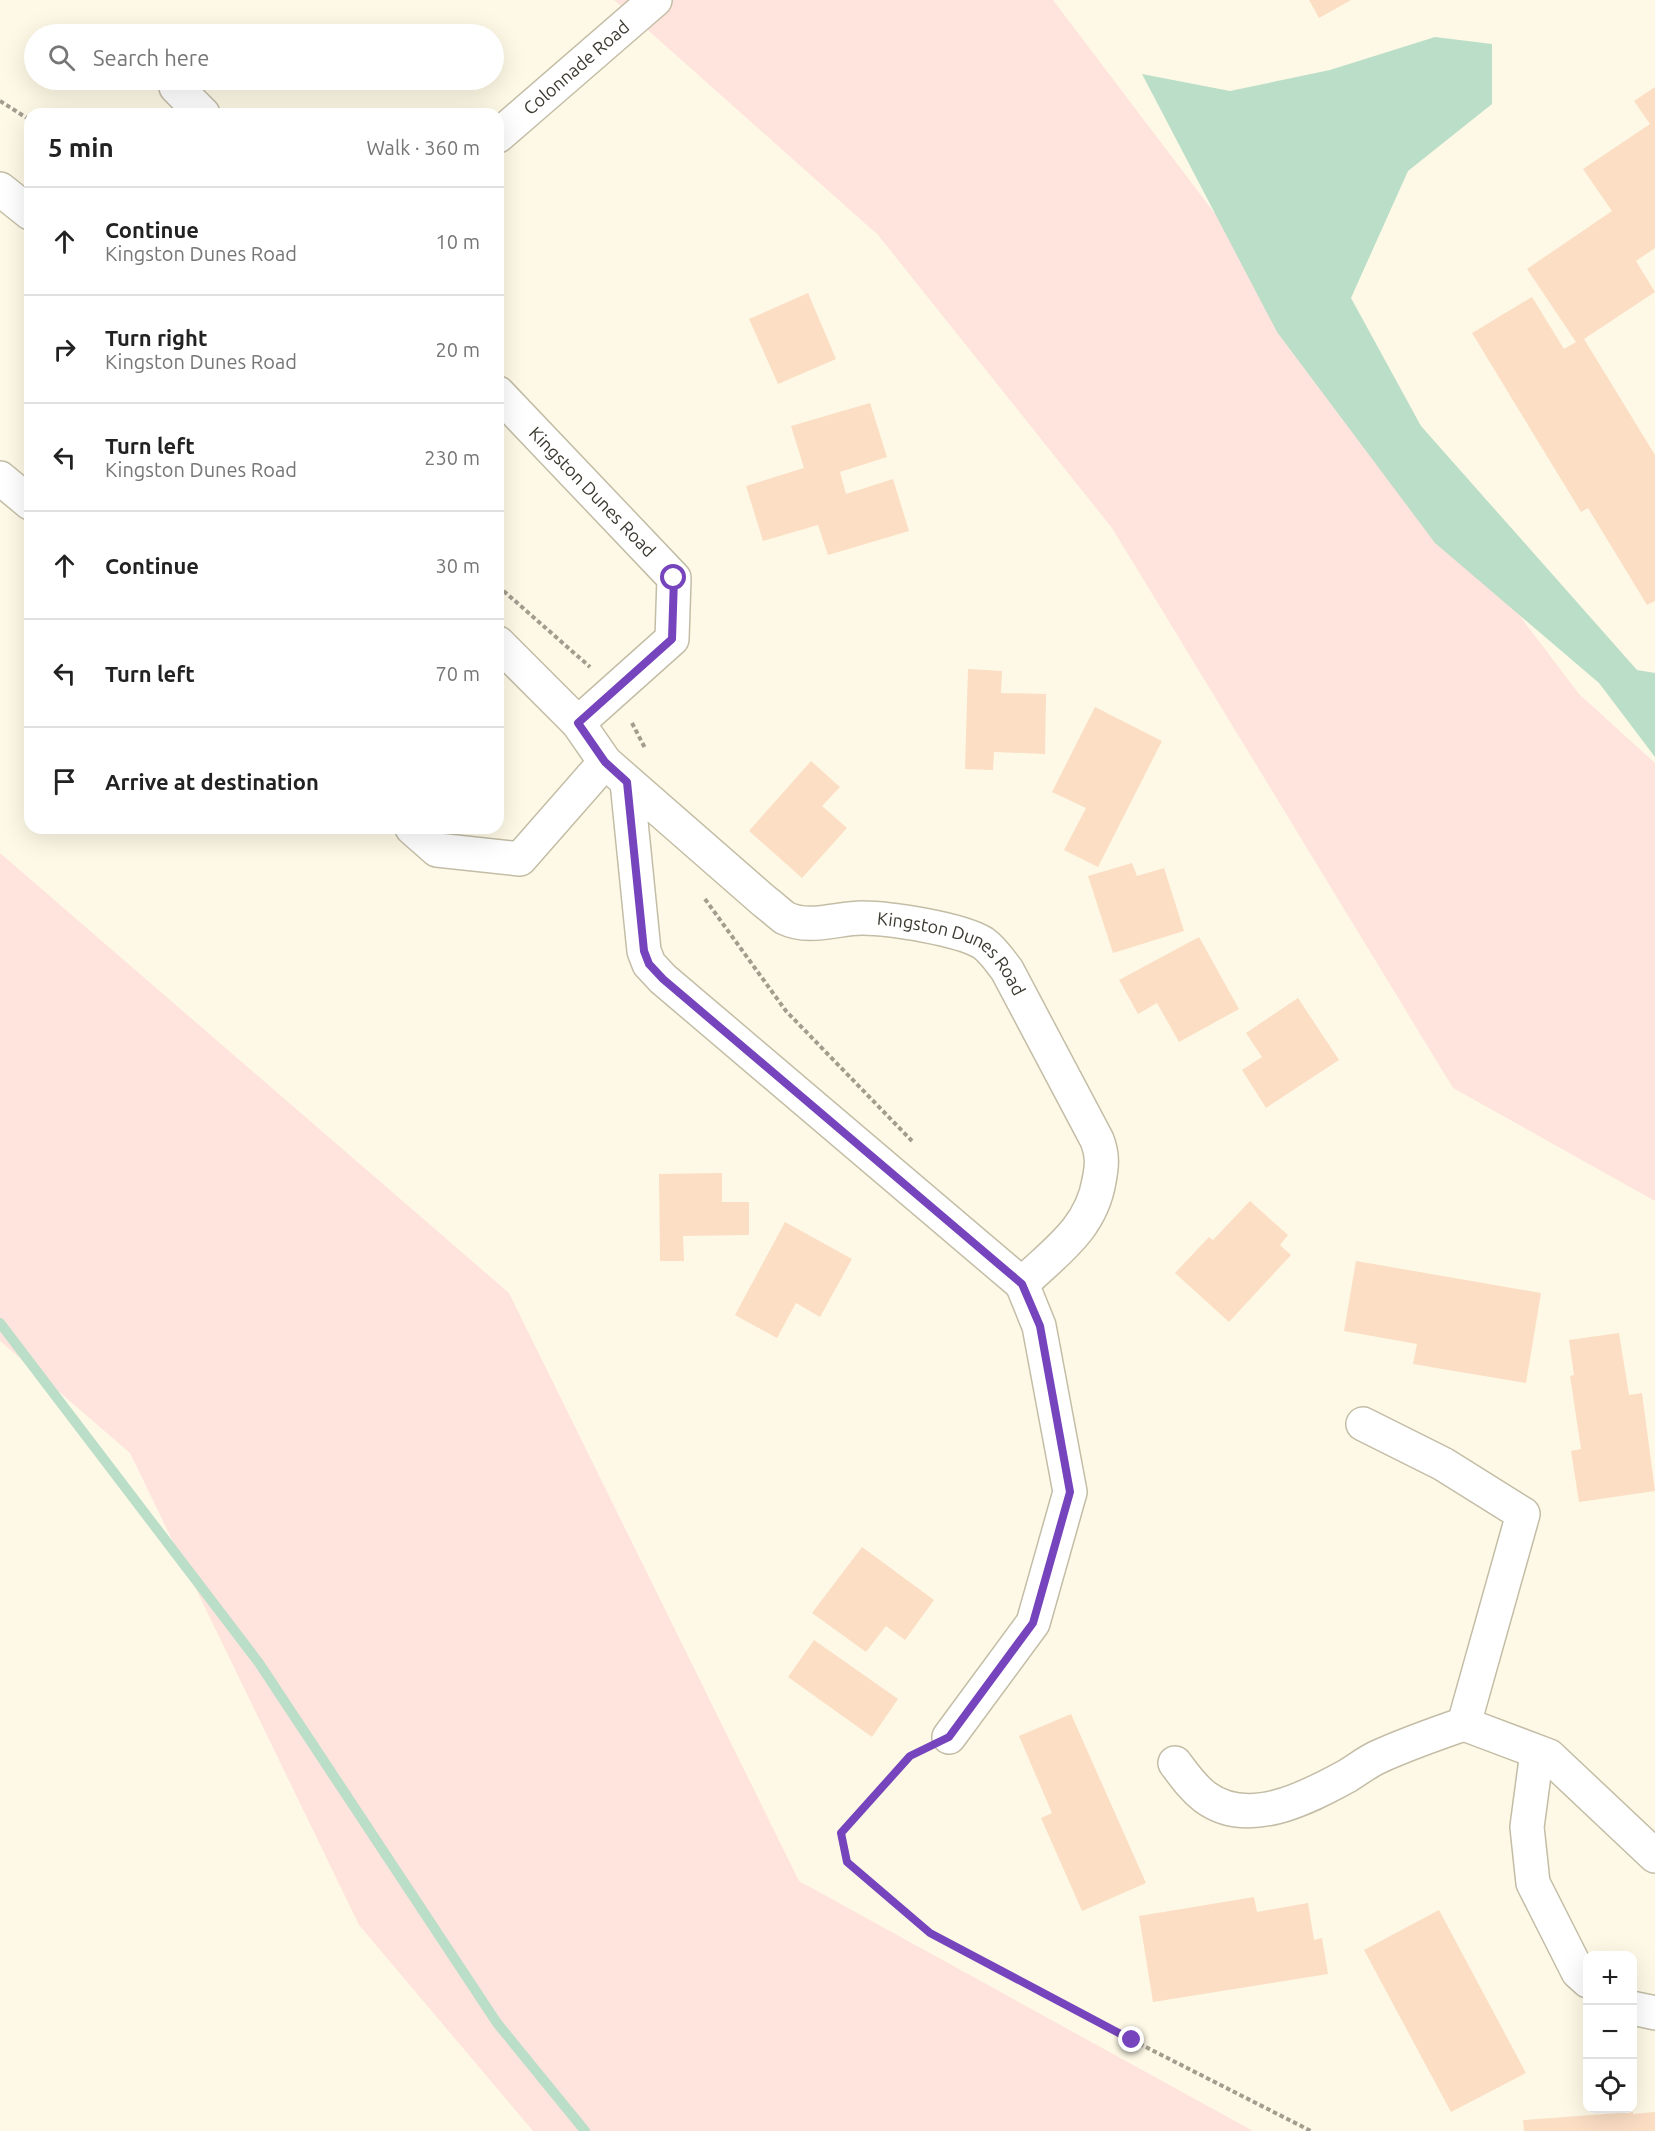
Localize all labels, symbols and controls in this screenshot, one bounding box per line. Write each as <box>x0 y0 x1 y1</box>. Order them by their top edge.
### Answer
street label: Colonnade Road <box>519 16 633 118</box>
search box <box>24 24 504 90</box>
icon: search <box>45 41 78 74</box>
text: Search here <box>93 45 209 70</box>
text: 5 min <box>48 133 114 162</box>
text: Walk · 360 m <box>367 136 480 159</box>
text: Continue <box>105 217 199 242</box>
icon: ahead <box>48 225 81 258</box>
text: 10 m <box>436 230 480 253</box>
text: Kingston Dunes Road <box>105 242 297 265</box>
text: Turn right <box>105 325 207 350</box>
icon: right <box>48 333 81 366</box>
text: 20 m <box>436 338 480 361</box>
text: Kingston Dunes Road <box>105 350 297 373</box>
street label: Kingston Dunes Road <box>526 422 660 560</box>
text: Turn left <box>105 433 195 458</box>
icon: left <box>48 441 81 474</box>
text: 230 m <box>424 446 480 469</box>
text: Kingston Dunes Road <box>105 458 297 481</box>
icon: ahead <box>48 549 81 582</box>
text: Continue <box>105 553 199 578</box>
text: 30 m <box>436 554 480 577</box>
route start <box>660 564 686 590</box>
icon: left <box>48 657 81 690</box>
text: Turn left <box>105 661 195 686</box>
text: 70 m <box>436 662 480 685</box>
icon: arrive <box>48 765 81 798</box>
text: Arrive at destination <box>105 769 319 794</box>
street label: Kingston Dunes Road <box>876 908 1030 999</box>
map controls <box>1583 1951 1637 2113</box>
button: + <box>1583 1951 1637 2005</box>
button: − <box>1583 2005 1637 2059</box>
route end <box>1118 2026 1144 2052</box>
button: locate <box>1583 2059 1637 2113</box>

